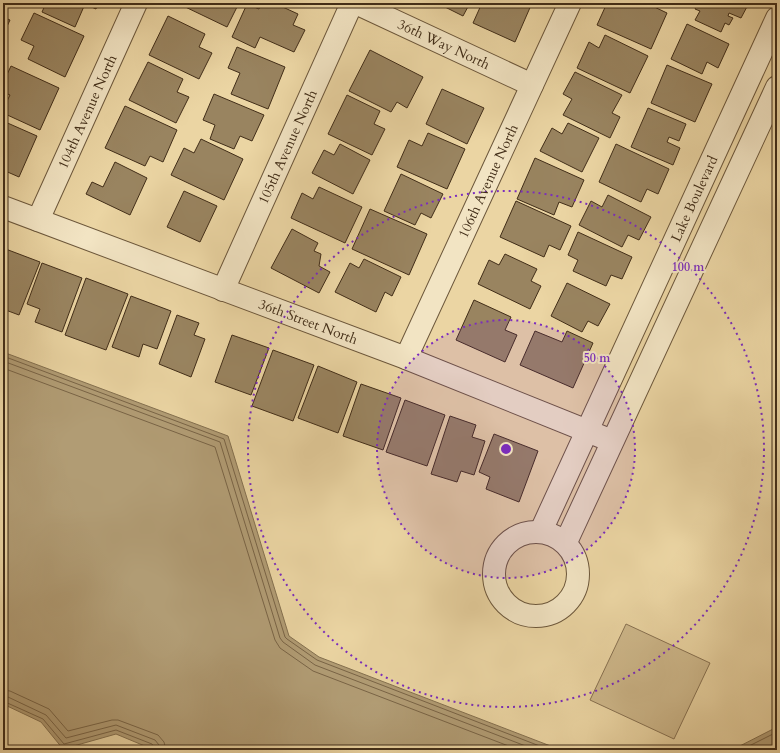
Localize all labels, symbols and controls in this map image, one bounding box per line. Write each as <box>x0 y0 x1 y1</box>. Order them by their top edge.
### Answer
street label: 36th Way North <box>395 15 493 74</box>
street label: 104th Avenue North <box>53 51 122 172</box>
street label: 105th Avenue North <box>254 87 322 207</box>
street label: 106th Avenue North <box>454 121 523 241</box>
street label: Lake Boulevard <box>666 152 723 245</box>
text: 100 m <box>672 259 705 275</box>
street label: 36th Street North <box>256 295 361 349</box>
text: 50 m <box>584 350 611 366</box>
centre of rings <box>499 442 513 456</box>

